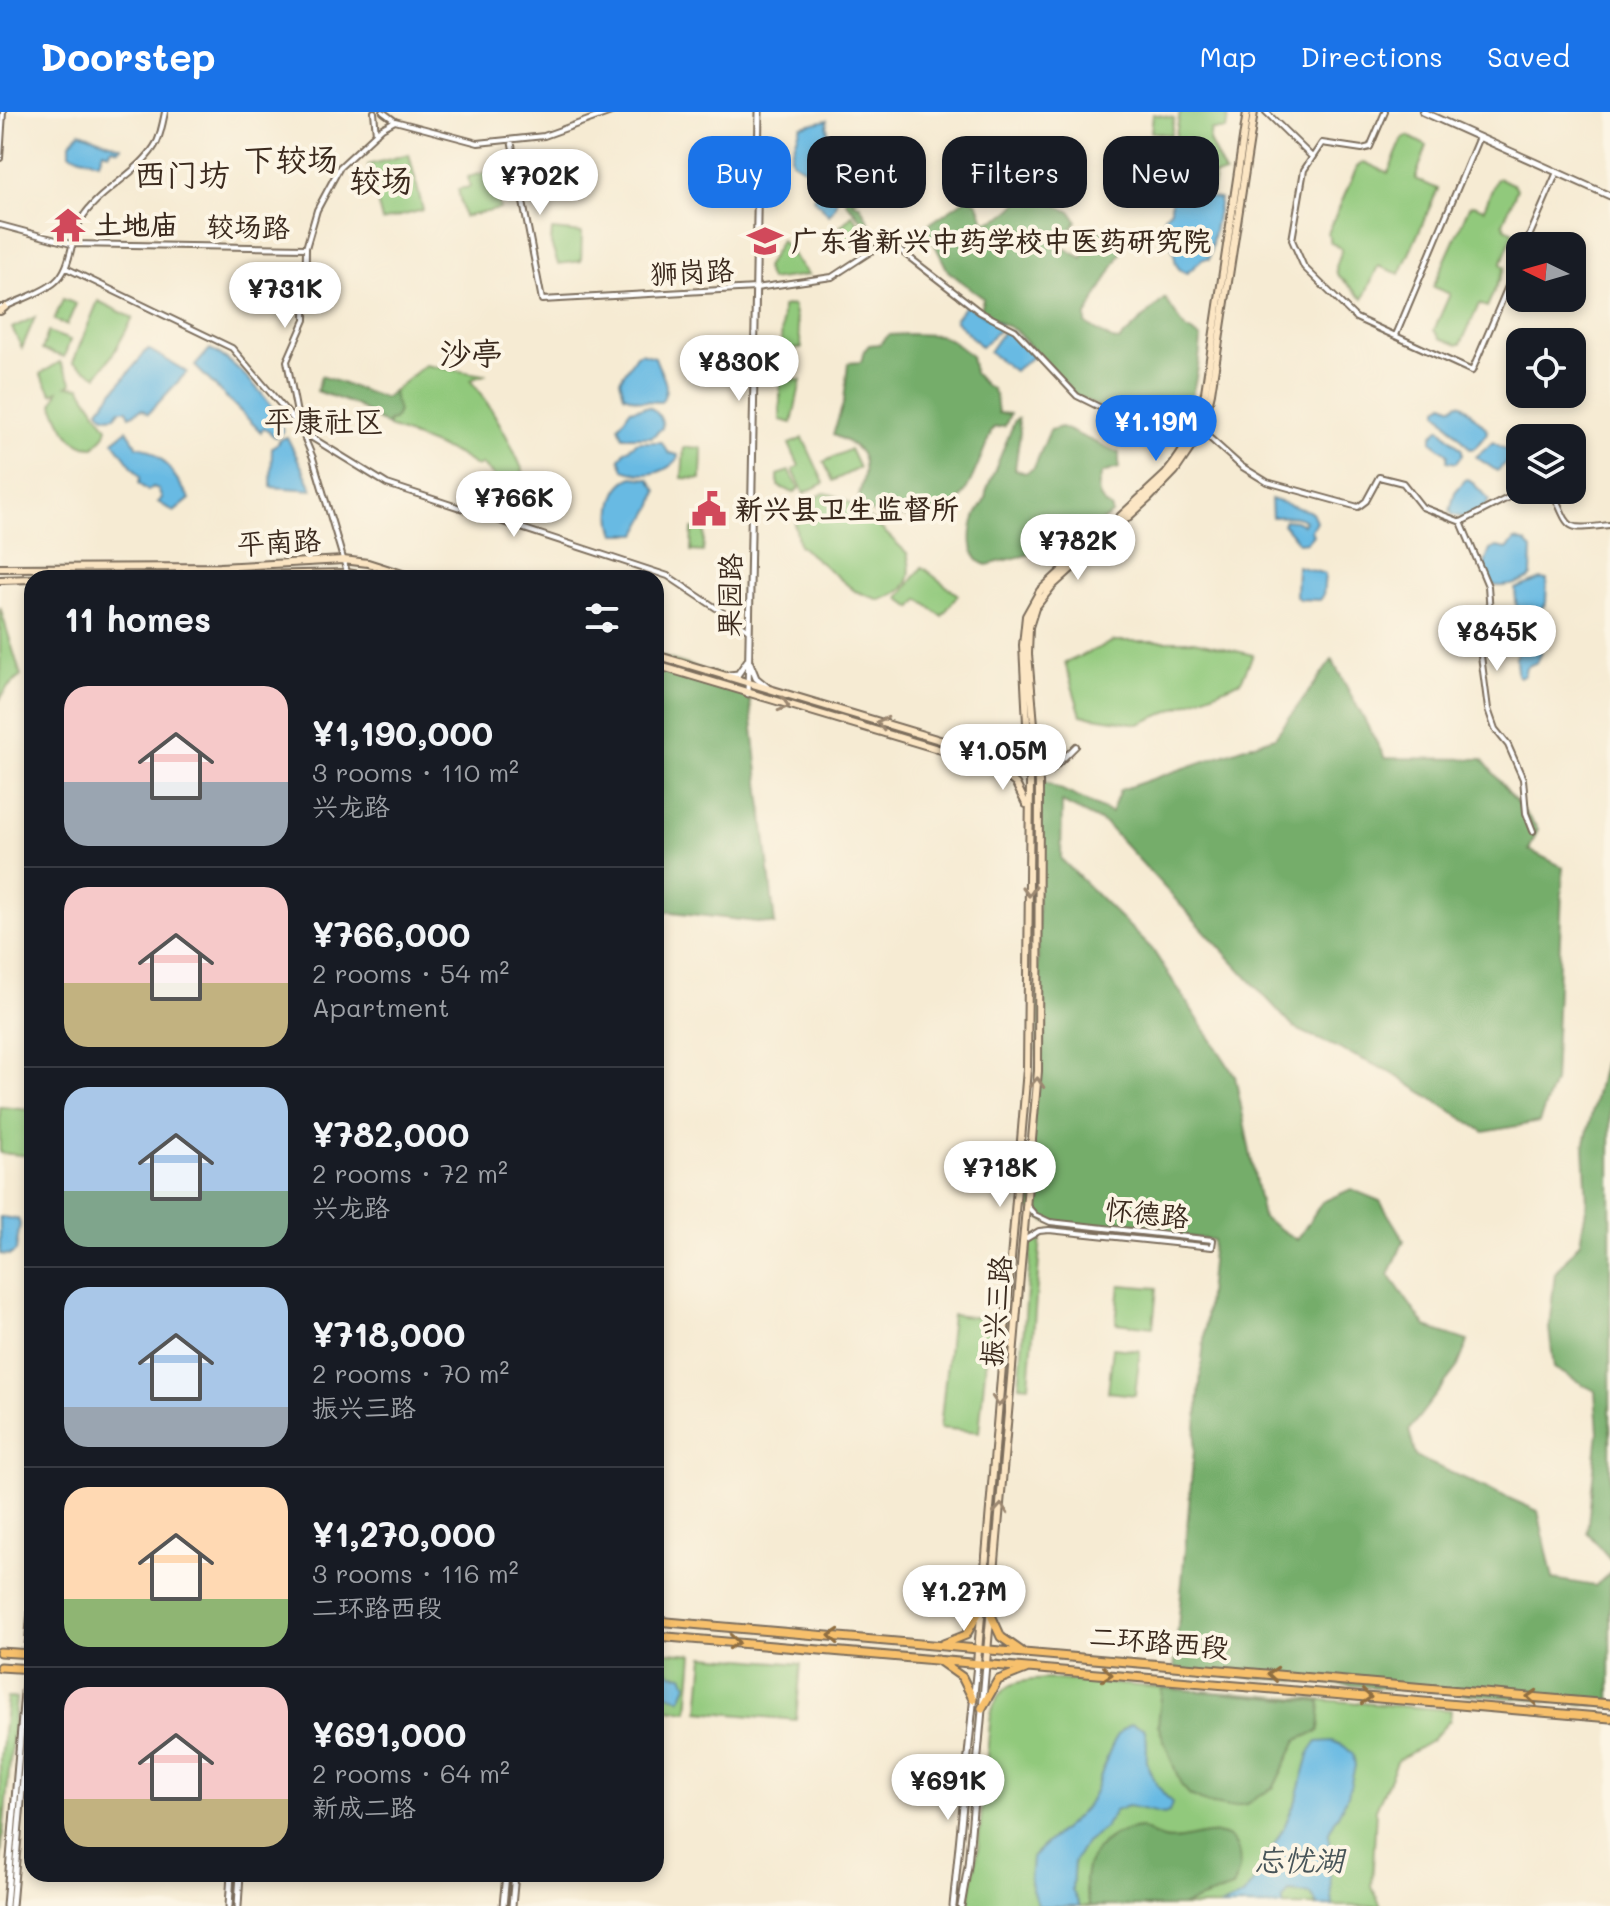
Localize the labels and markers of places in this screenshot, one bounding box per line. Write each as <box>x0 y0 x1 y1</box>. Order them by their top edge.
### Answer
pin: ¥702K <box>484 149 596 217</box>
temple icon: 土地庙 <box>49 206 87 244</box>
place label: 土地庙 <box>94 206 178 242</box>
school or university icon: 广东省新兴中药学校中医药研究院 <box>746 222 784 260</box>
place label: 广东省新兴中药学校中医药研究院 <box>791 222 1211 258</box>
pin: ¥731K <box>229 262 341 330</box>
pin: ¥830K <box>683 335 795 403</box>
pin: ¥1.19M <box>1091 395 1221 463</box>
pin: ¥766K <box>458 471 570 539</box>
public building icon: 新兴县卫生监督所 <box>690 490 728 528</box>
place label: 新兴县卫生监督所 <box>735 490 959 526</box>
pin: ¥782K <box>1022 514 1134 582</box>
pin: ¥845K <box>1441 605 1553 673</box>
pin: ¥1.05M <box>938 724 1068 792</box>
pin: ¥718K <box>944 1141 1056 1209</box>
pin: ¥1.27M <box>899 1565 1029 1633</box>
pin: ¥691K <box>892 1754 1004 1822</box>

